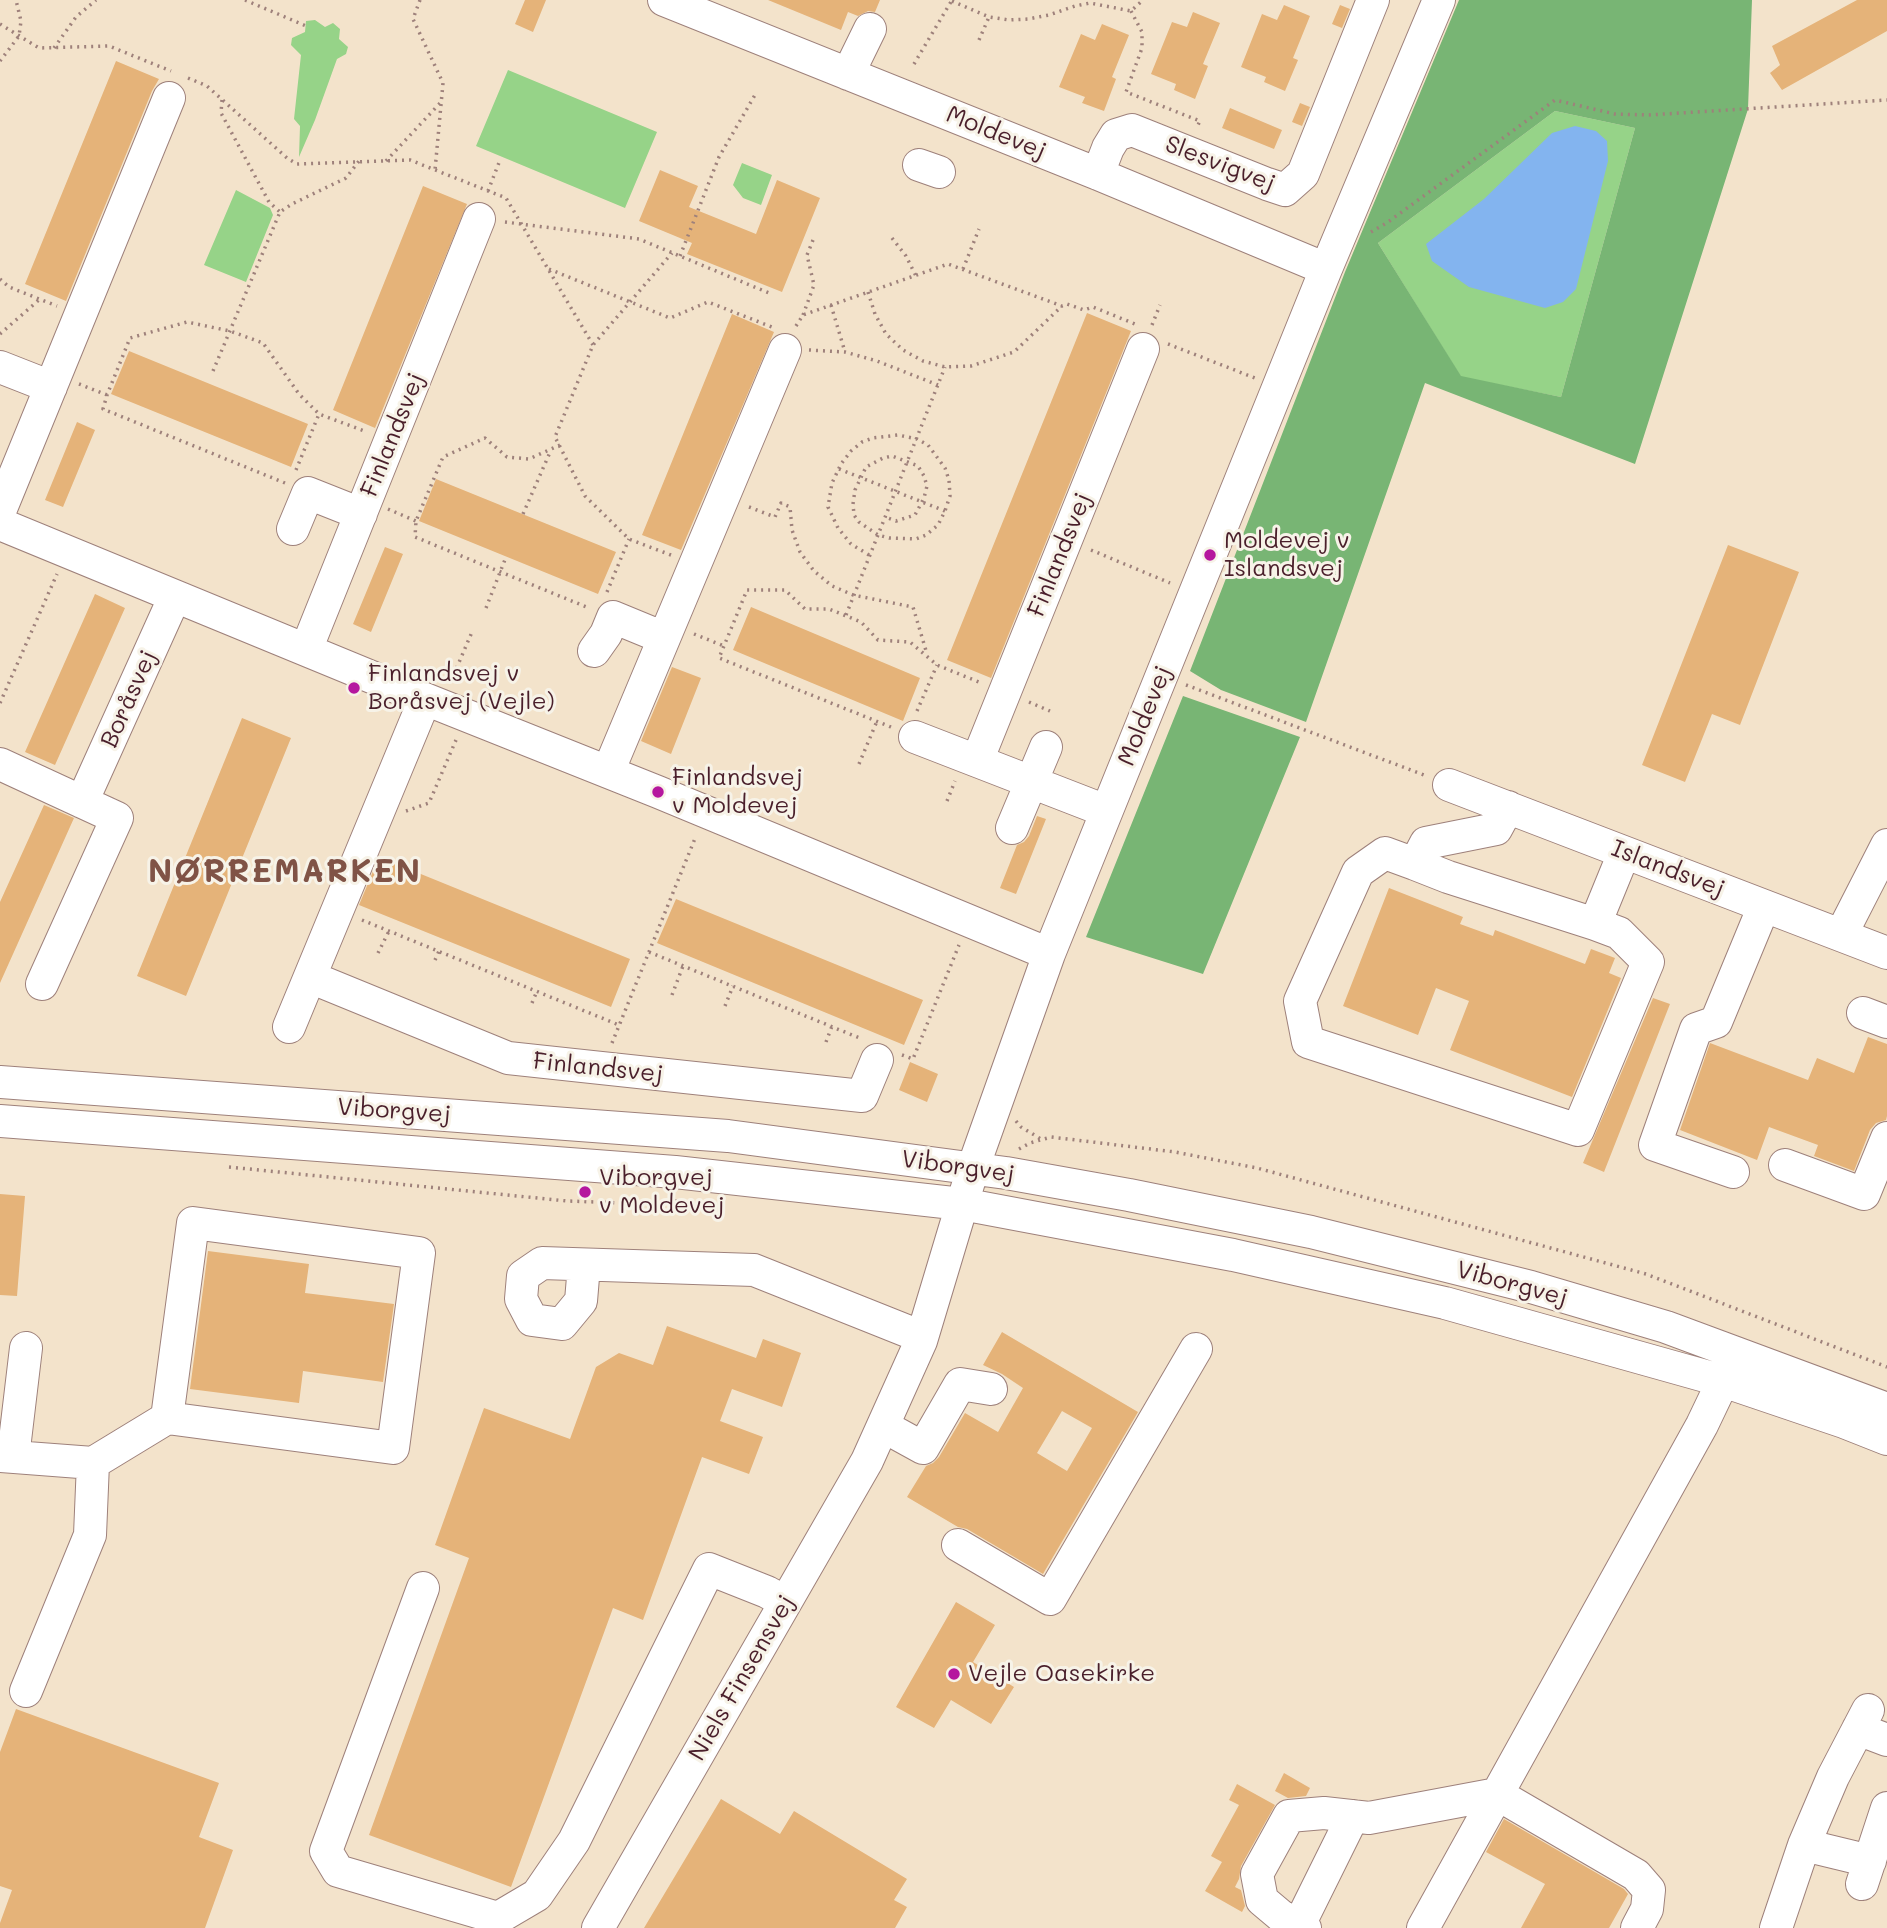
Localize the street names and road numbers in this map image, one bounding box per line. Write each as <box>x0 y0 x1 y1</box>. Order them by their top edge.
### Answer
street label: Moldevej <box>942 100 1050 166</box>
street label: Slesvigvej <box>1161 130 1279 198</box>
street label: Finlandsvej <box>355 369 431 501</box>
street label: Finlandsvej <box>1022 489 1098 621</box>
street label: Boråsvej <box>95 646 163 752</box>
street label: Moldevej <box>1112 662 1178 770</box>
street label: Islandsvej <box>1607 834 1729 904</box>
street label: Finlandsvej <box>531 1047 665 1089</box>
street label: Viborgvej <box>336 1093 452 1129</box>
street label: Viborgvej <box>900 1145 1016 1189</box>
street label: Viborgvej <box>1453 1255 1571 1313</box>
street label: Niels Finsensvej <box>683 1590 801 1766</box>

